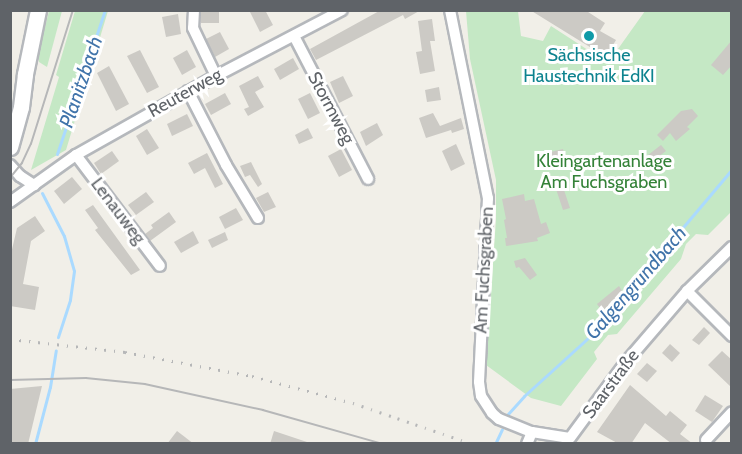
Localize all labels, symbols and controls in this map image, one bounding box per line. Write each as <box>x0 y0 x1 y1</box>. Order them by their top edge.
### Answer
marker: Sächsische Haustechnik EdKI <box>582 29 596 43</box>
water label: Planitzbach <box>54 33 108 131</box>
place label: Sächsische Haustechnik EdKI <box>523 45 655 88</box>
street label: Reuterweg <box>144 64 226 122</box>
street label: Stormweg <box>303 68 359 148</box>
park label: Kleingartenanlage Am Fuchsgraben <box>536 151 672 194</box>
street label: Lenauweg <box>86 174 150 248</box>
street label: Am Fuchsgraben <box>470 206 498 334</box>
water label: Galgengrundbach <box>580 222 692 344</box>
street label: Saarstraße <box>578 345 644 423</box>

